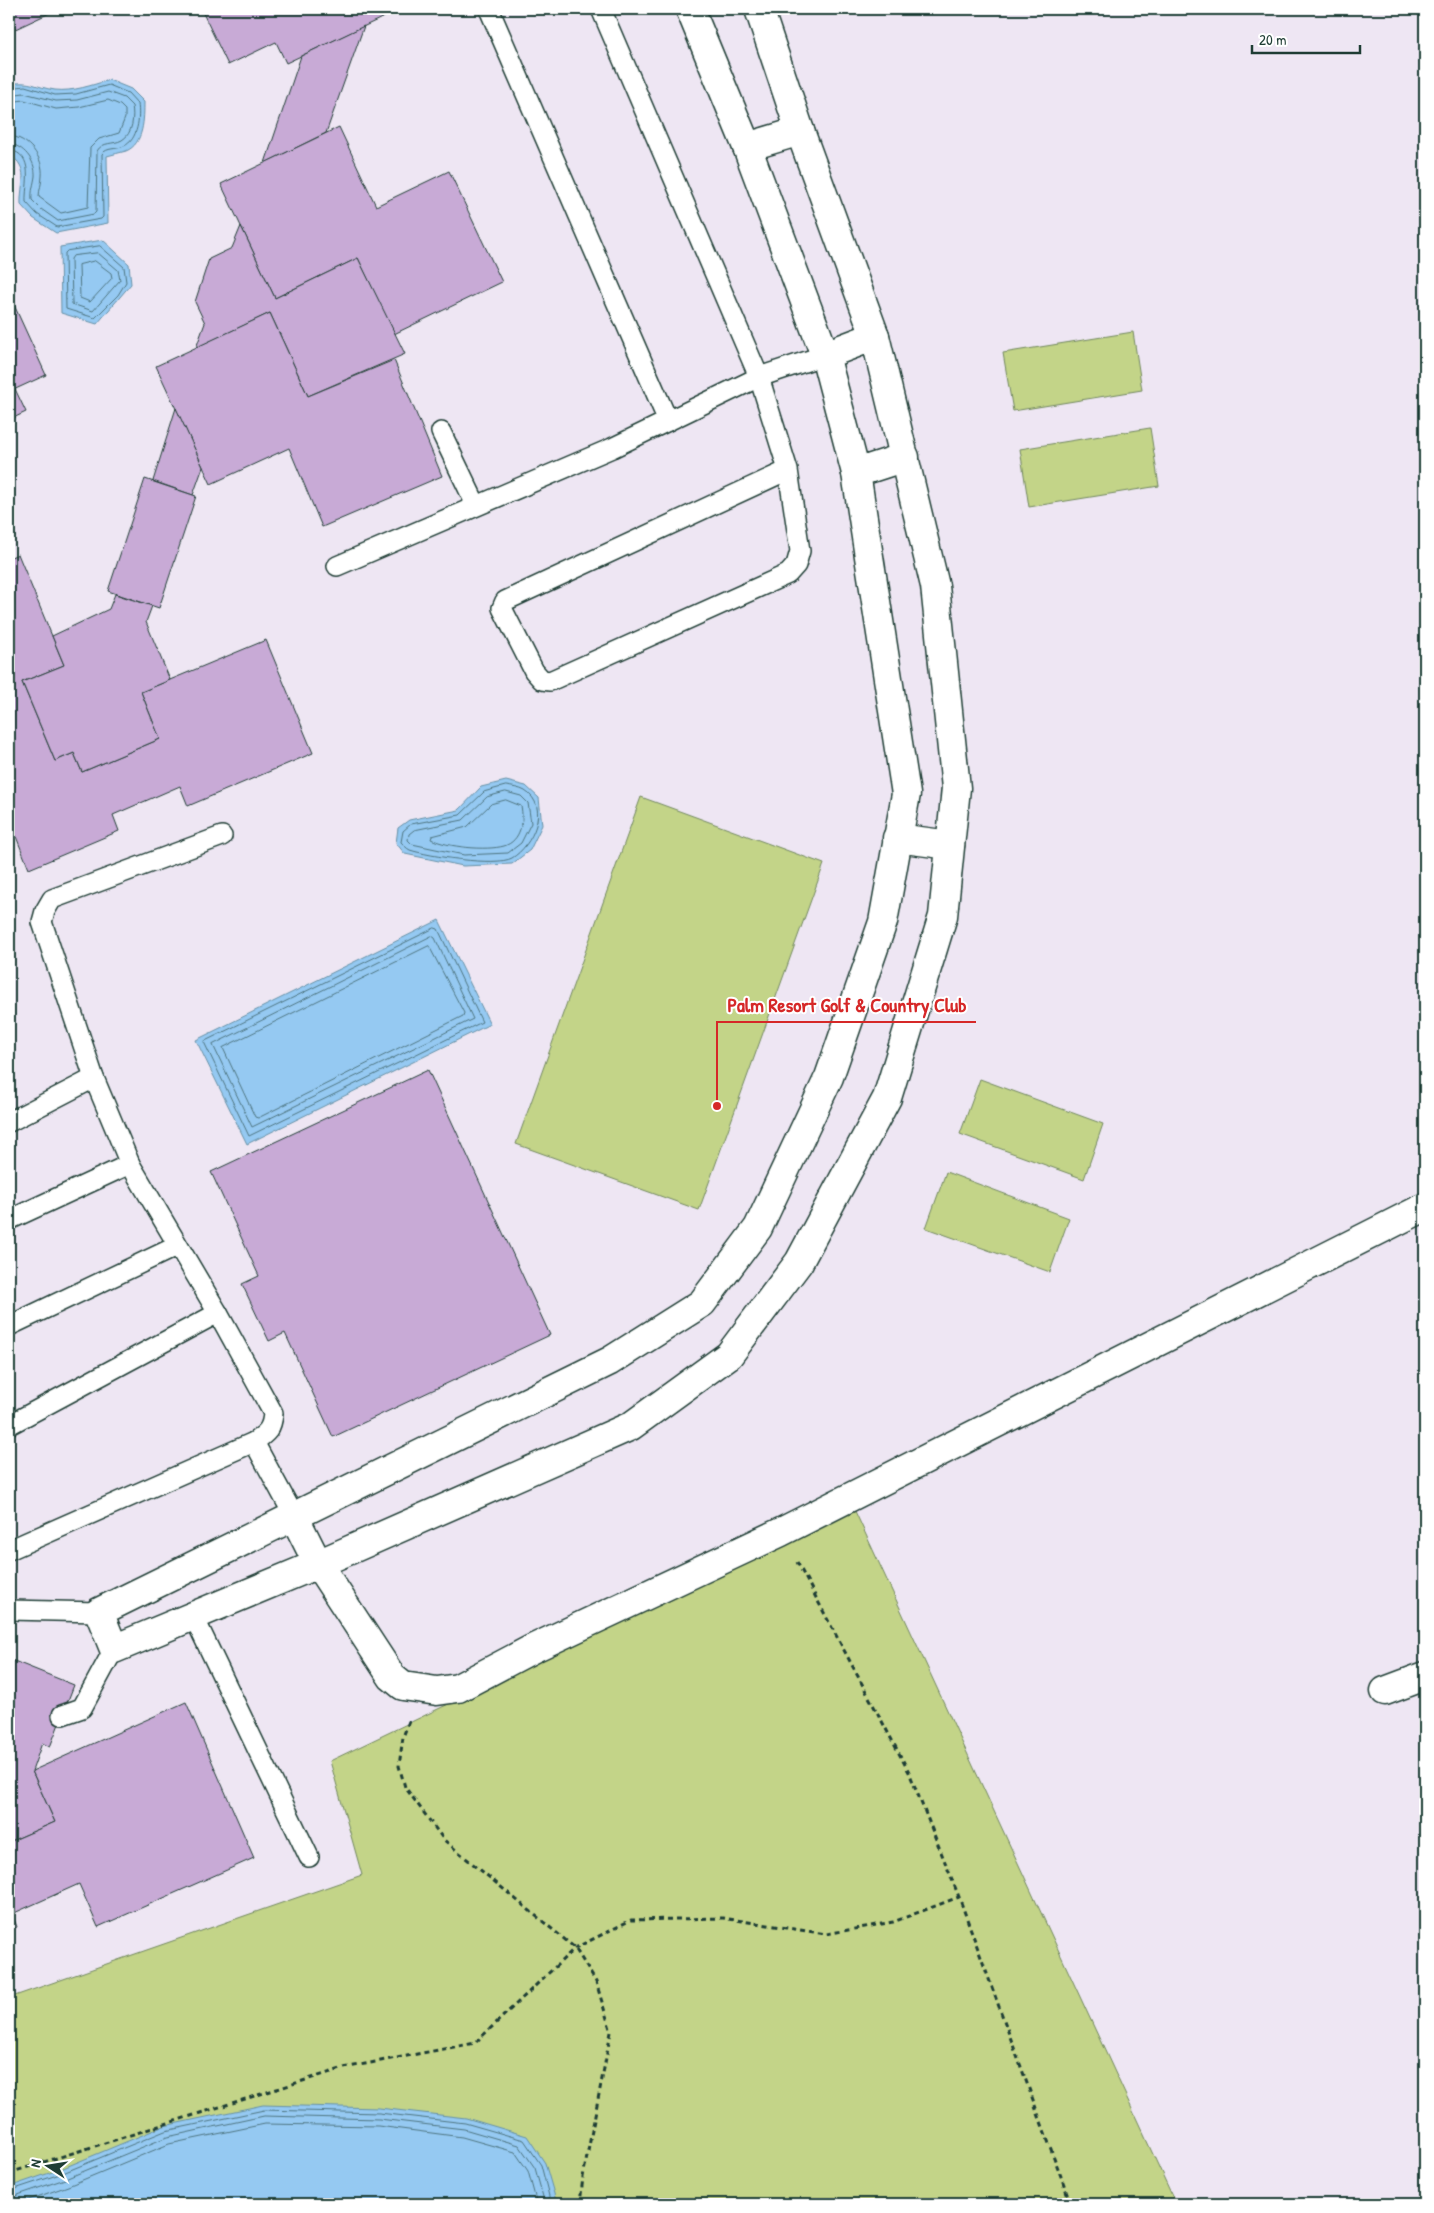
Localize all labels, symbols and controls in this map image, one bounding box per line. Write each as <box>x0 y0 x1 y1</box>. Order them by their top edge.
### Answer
scale bar <box>1252 22 1359 54</box>
text: 20 m <box>1259 29 1286 50</box>
callout: Palm Resort Golf & Country Club <box>717 987 976 1022</box>
text: Palm Resort Golf & Country Club <box>727 991 967 1019</box>
north arrow <box>22 2140 72 2190</box>
text: N <box>25 2157 45 2169</box>

